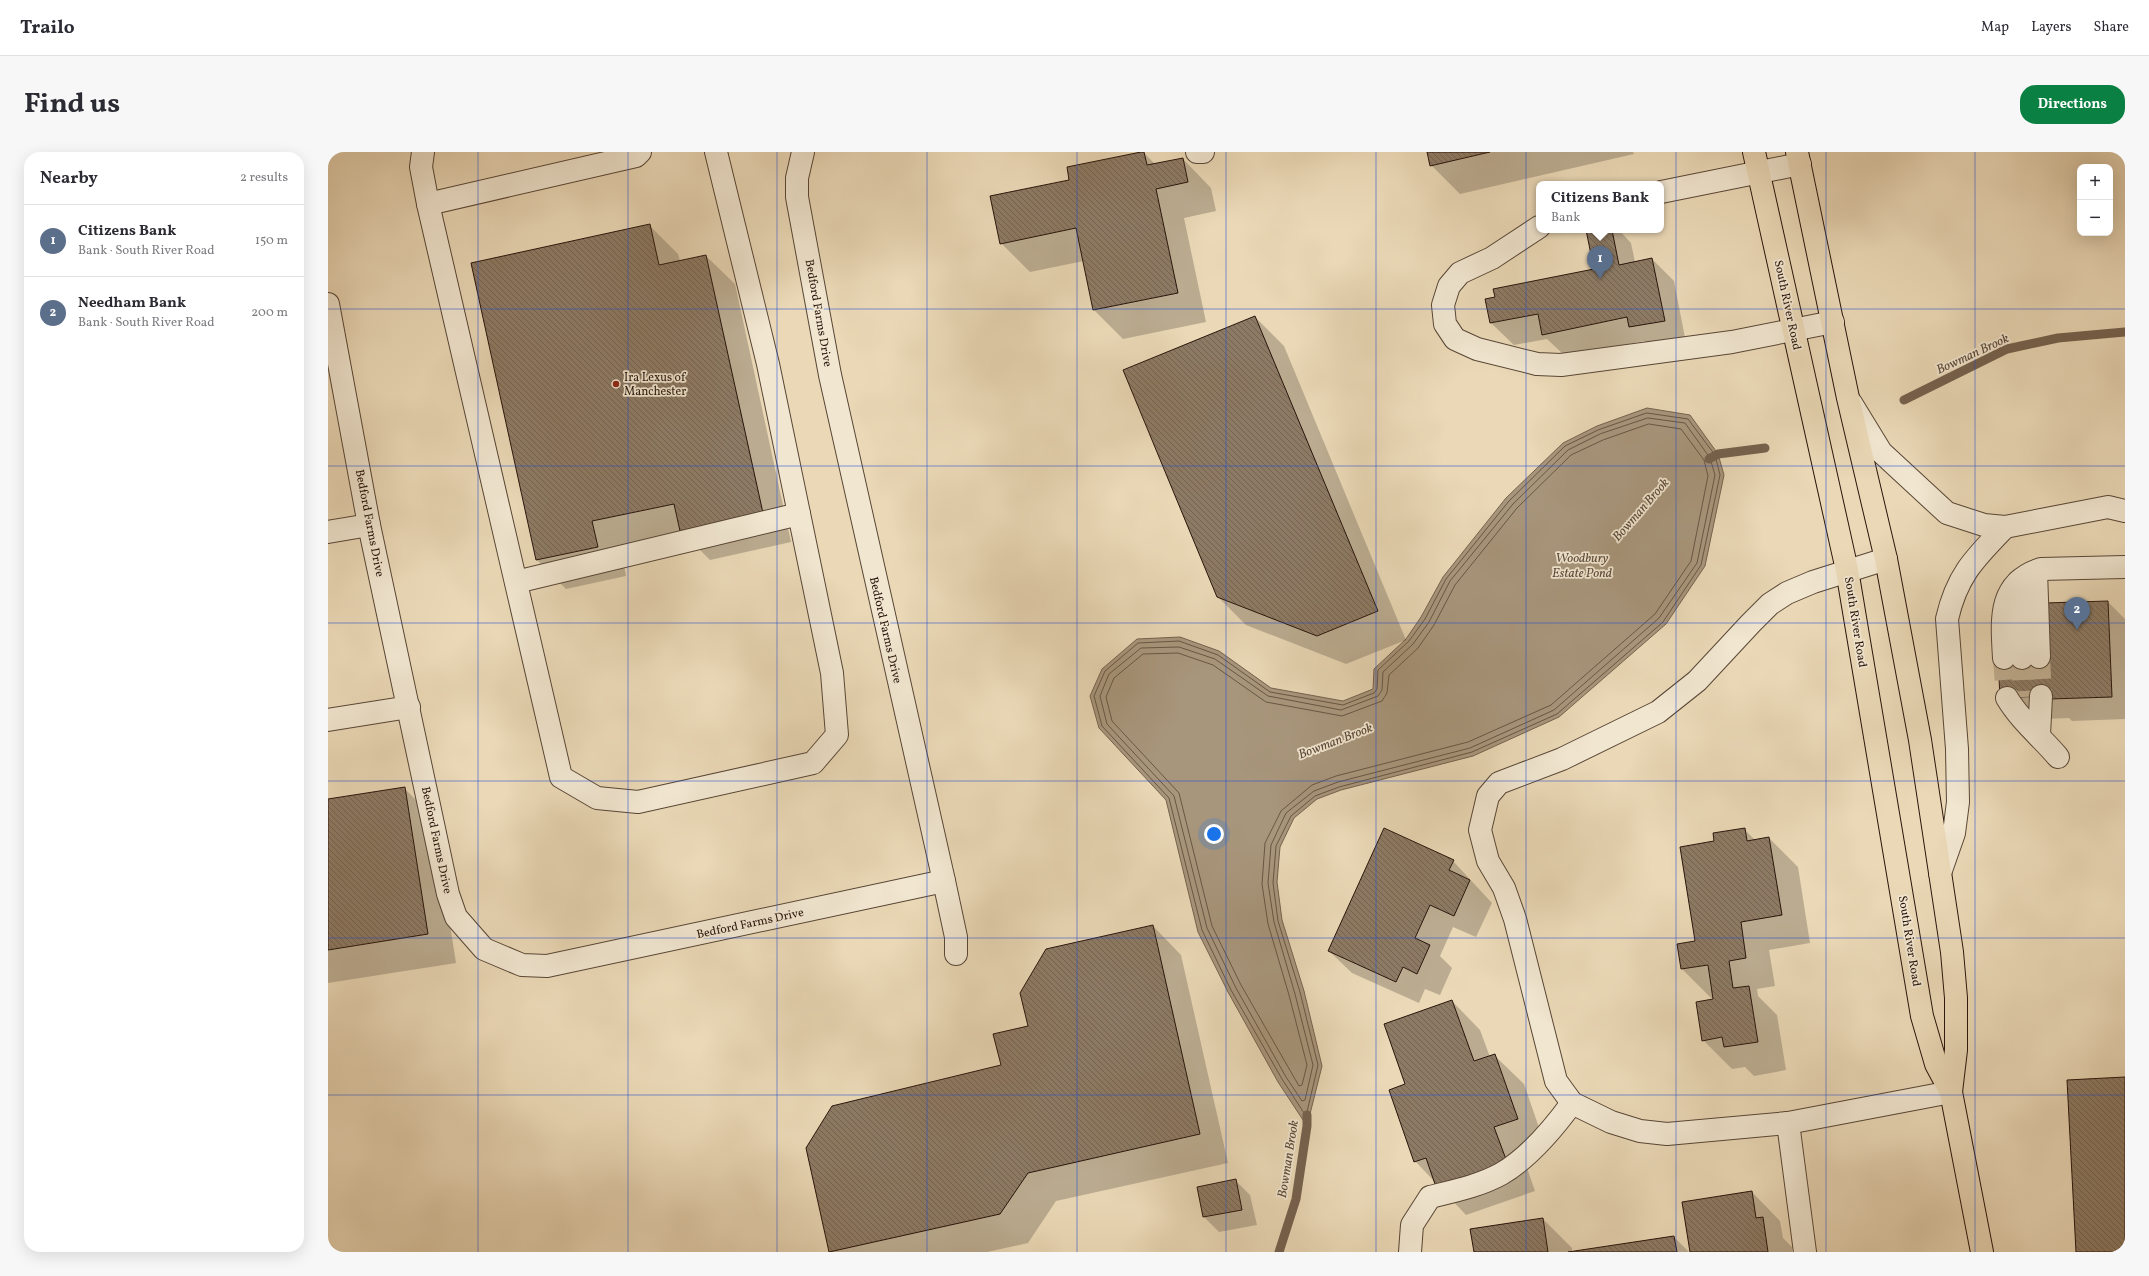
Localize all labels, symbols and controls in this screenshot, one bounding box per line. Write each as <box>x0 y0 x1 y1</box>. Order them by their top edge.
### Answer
text: Trailo <box>20 15 75 41</box>
text: Map <box>1981 18 2009 37</box>
text: Layers <box>2031 18 2071 37</box>
text: Share <box>2093 18 2129 37</box>
text: Find us <box>24 85 120 124</box>
button: Directions <box>2020 85 2125 124</box>
map controls <box>2077 164 2113 236</box>
button: + <box>2077 164 2113 200</box>
text: Nearby <box>40 167 98 190</box>
text: 2 results <box>240 169 288 187</box>
popup <box>1536 181 1664 233</box>
text: Citizens Bank <box>1551 188 1649 209</box>
button: − <box>2077 200 2113 236</box>
text: Bank <box>1551 209 1580 227</box>
text: Citizens Bank <box>78 221 176 242</box>
text: 1 <box>50 232 56 250</box>
text: 150 m <box>255 232 288 250</box>
text: Bank · South River Road <box>78 242 215 260</box>
pin: 1 <box>1587 246 1613 279</box>
street label: Bedford Farms Drive <box>801 258 835 369</box>
street label: South River Road <box>1770 259 1804 352</box>
text: Needham Bank <box>78 293 186 314</box>
text: 2 <box>50 304 56 322</box>
text: 200 m <box>251 304 288 322</box>
text: Bank · South River Road <box>78 314 215 332</box>
water label: Bowman Brook <box>1934 330 2012 380</box>
place label: Ira Lexus of Manchester <box>624 370 687 400</box>
marker: Ira Lexus of Manchester <box>611 379 621 389</box>
street label: Bedford Farms Drive <box>351 468 387 579</box>
water label: Bowman Brook <box>1609 475 1674 546</box>
water label: Woodbury Estate Pond <box>1552 550 1612 583</box>
street label: Bedford Farms Drive <box>865 575 905 686</box>
street label: South River Road <box>1840 576 1870 669</box>
pin: 2 <box>2064 597 2090 630</box>
water label: Bowman Brook <box>1296 719 1376 764</box>
street label: Bedford Farms Drive <box>417 785 455 896</box>
your location <box>1204 824 1224 844</box>
street label: South River Road <box>1894 895 1924 988</box>
street label: Bedford Farms Drive <box>695 905 806 943</box>
water label: Bowman Brook <box>1274 1119 1304 1199</box>

